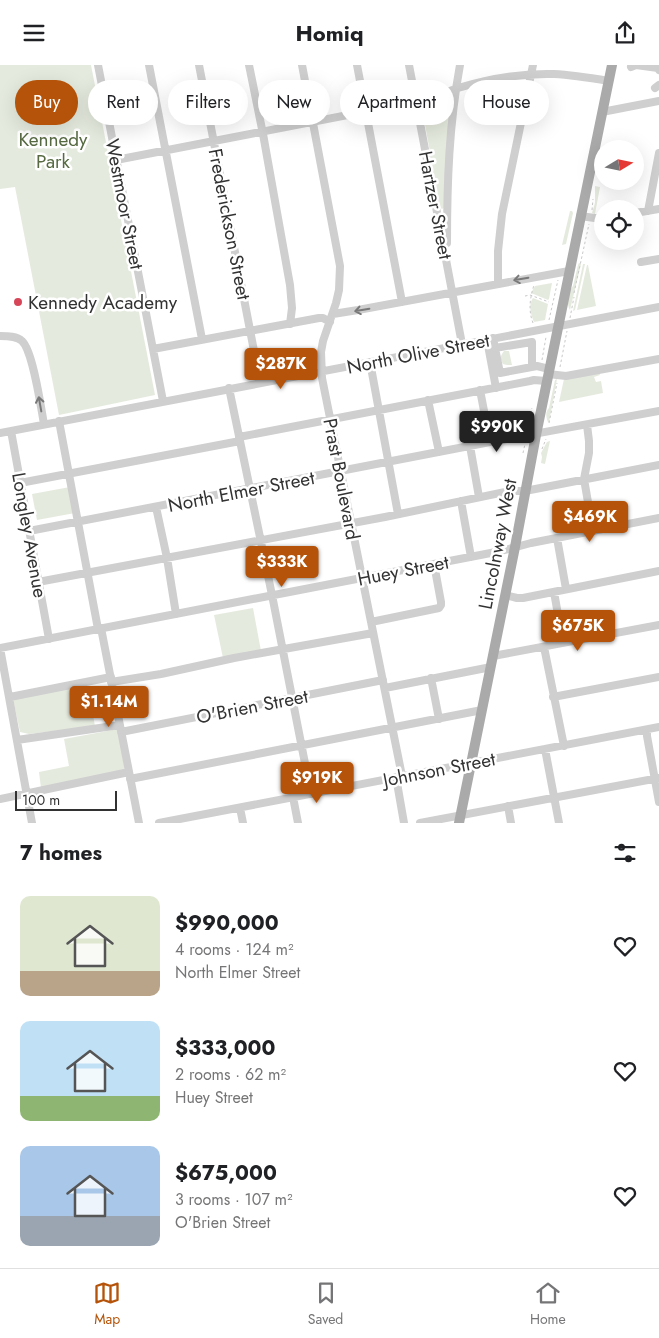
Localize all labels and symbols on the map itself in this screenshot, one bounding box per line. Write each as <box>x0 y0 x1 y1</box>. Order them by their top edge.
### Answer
park label: Kennedy Park <box>19 126 88 175</box>
street label: Westmoor Street <box>99 137 150 272</box>
north arrow <box>594 140 644 190</box>
street label: Frederickson Street <box>202 146 258 303</box>
street label: Hartzer Street <box>412 149 459 262</box>
one-way arrow <box>514 275 530 285</box>
place label: Kennedy Academy <box>28 289 178 316</box>
marker: Kennedy Academy <box>12 296 24 308</box>
one-way arrow <box>354 305 370 315</box>
street label: North Olive Street <box>344 326 492 381</box>
pin: $287K <box>246 347 316 390</box>
one-way arrow <box>35 397 44 413</box>
pin: $990K <box>462 411 532 453</box>
street label: Prast Boulevard <box>316 416 367 542</box>
street label: North Elmer Street <box>165 464 317 519</box>
street label: Longley Avenue <box>5 470 54 600</box>
street label: Lincolnway West <box>472 476 523 612</box>
pin: $469K <box>555 501 625 543</box>
pin: $333K <box>247 545 317 588</box>
street label: Huey Street <box>355 548 451 593</box>
pin: $675K <box>543 609 613 652</box>
street label: O'Brien Street <box>194 682 311 731</box>
pin: $1.14M <box>68 685 150 728</box>
street label: Johnson Street <box>378 745 498 794</box>
pin: $919K <box>282 761 352 804</box>
scale bar <box>15 788 118 811</box>

